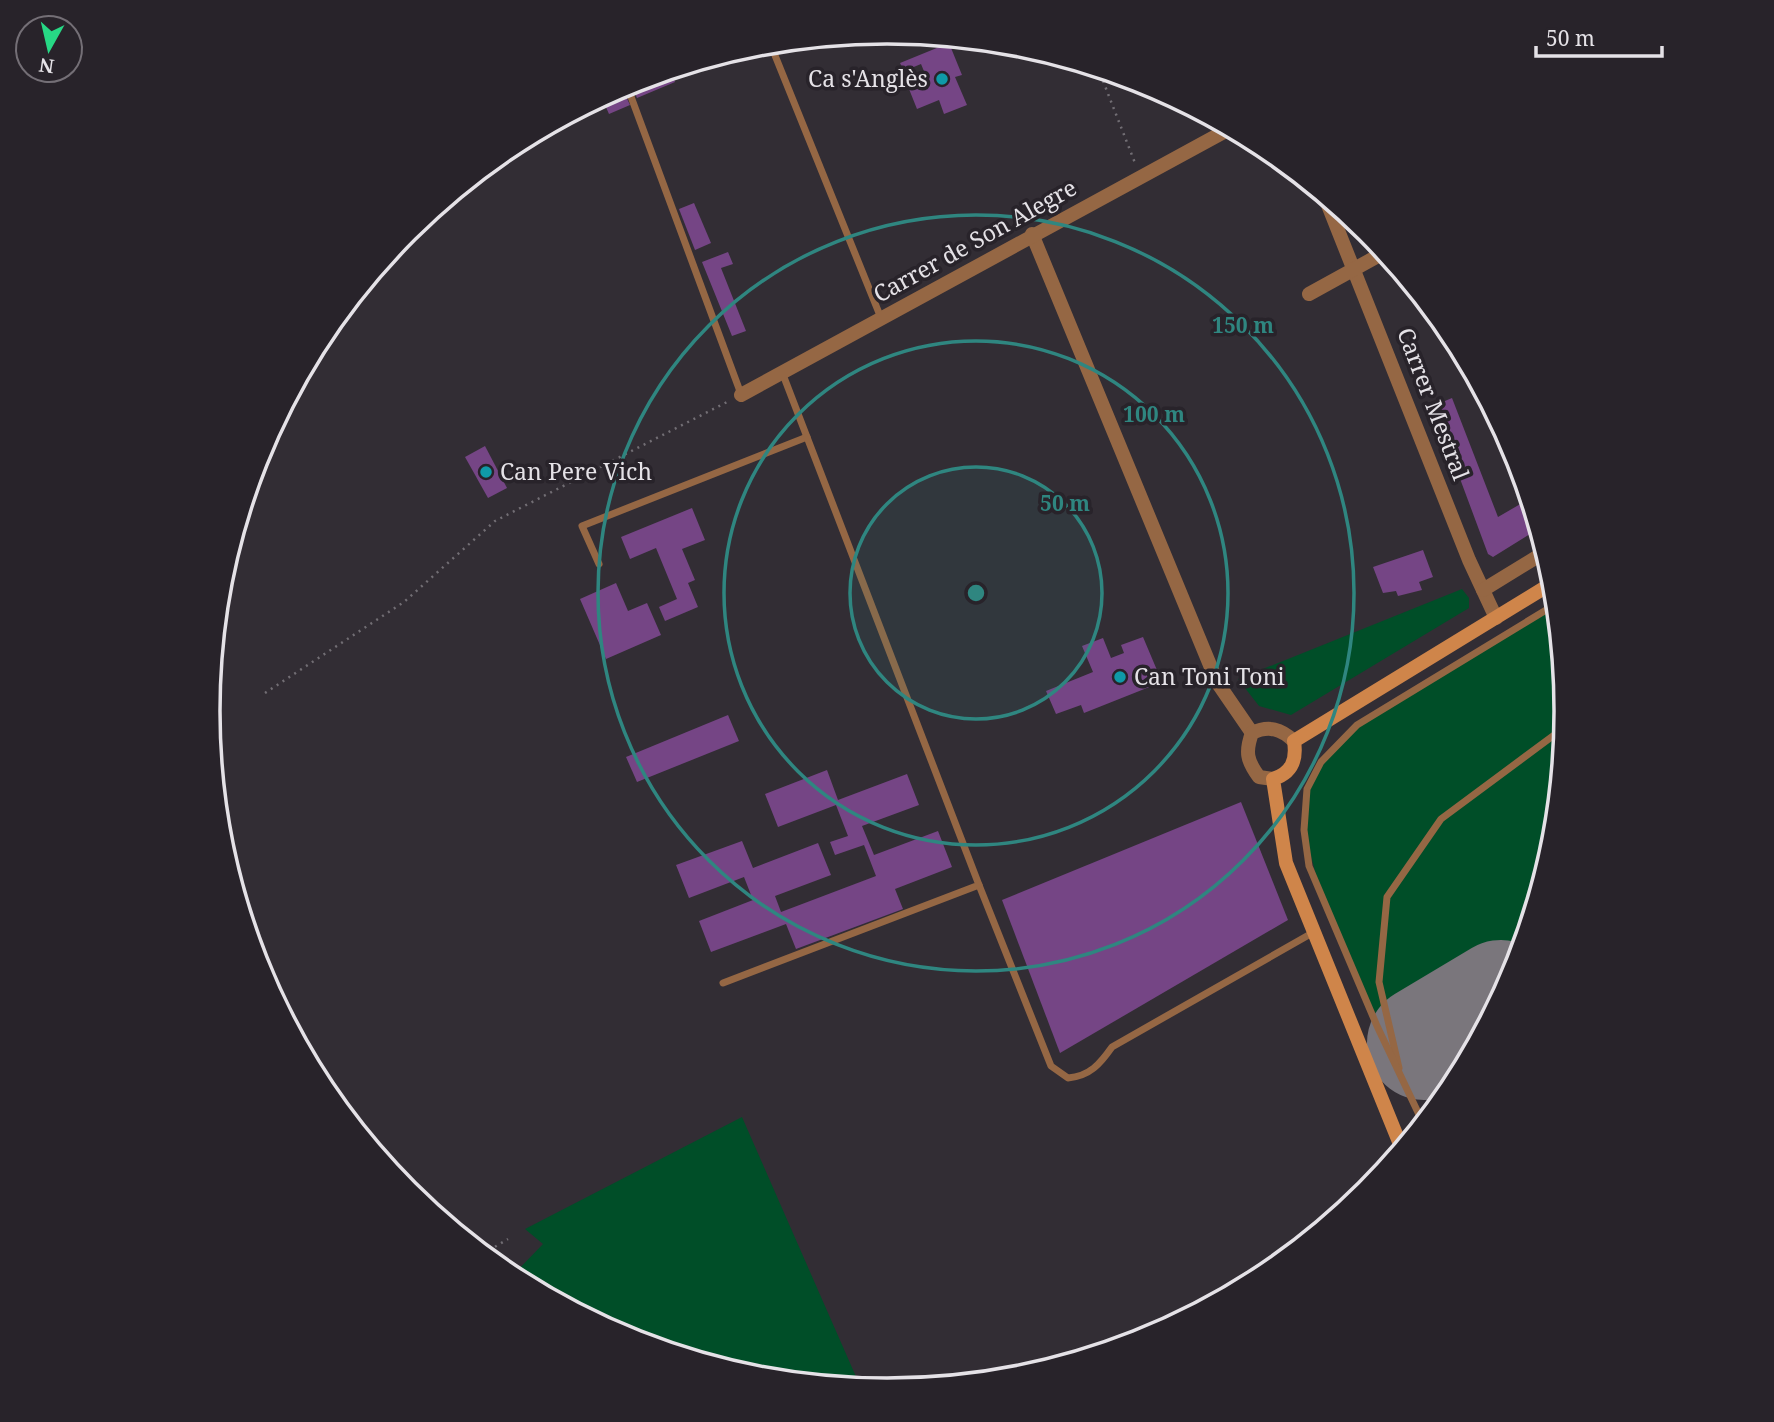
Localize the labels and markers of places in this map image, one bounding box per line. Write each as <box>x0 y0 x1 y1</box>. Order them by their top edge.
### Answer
place label: Ca s'Anglès <box>808 62 928 94</box>
marker: Ca s'Anglès <box>934 71 950 87</box>
place label: Can Pere Vich <box>500 455 652 487</box>
marker: Can Pere Vich <box>478 464 494 480</box>
centre of rings <box>964 581 988 605</box>
place label: Can Toni Toni <box>1134 660 1285 692</box>
marker: Can Toni Toni <box>1112 669 1128 685</box>

